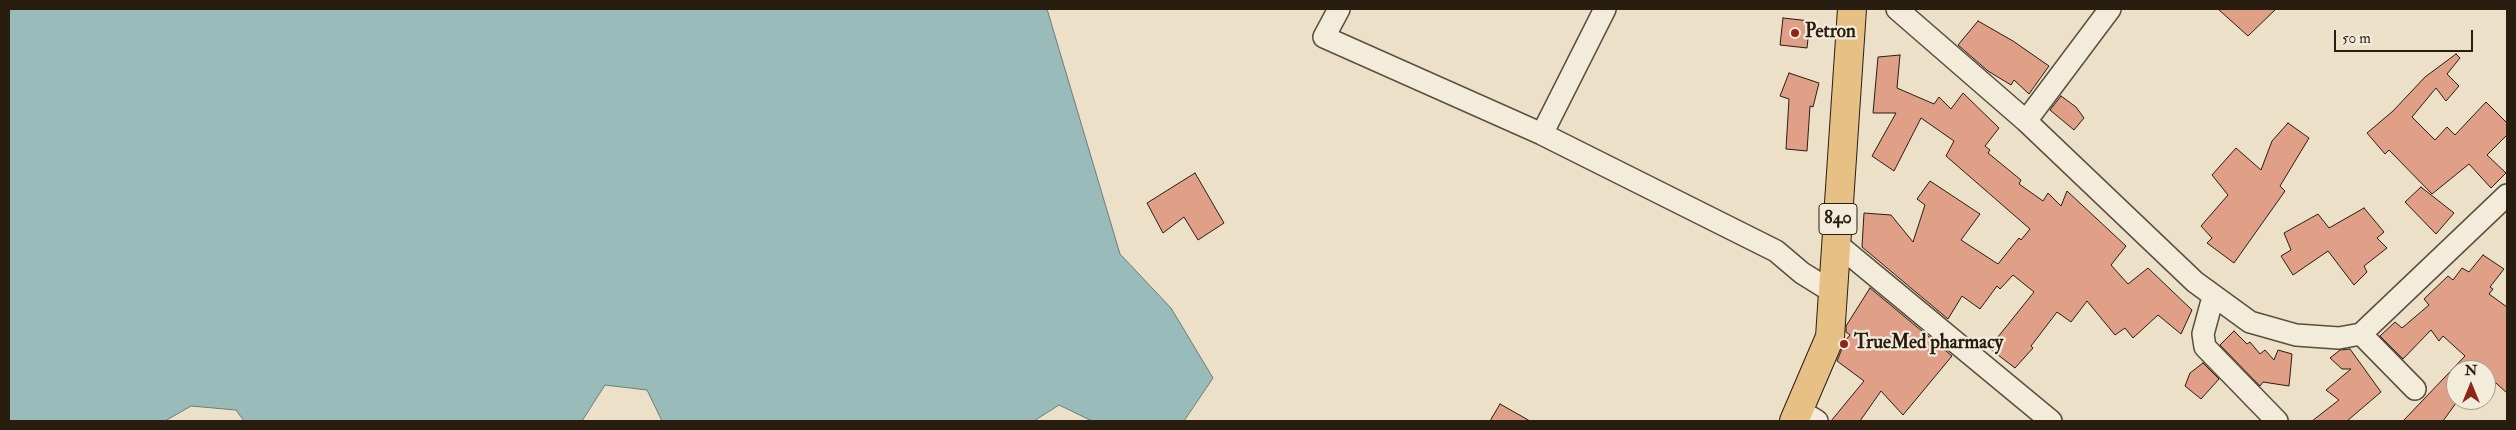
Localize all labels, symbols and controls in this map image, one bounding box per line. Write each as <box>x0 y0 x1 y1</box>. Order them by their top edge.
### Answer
scale bar <box>2336 20 2475 52</box>
place label: Petron <box>1805 22 1856 44</box>
marker: Petron <box>1789 27 1801 39</box>
text: 50 m <box>2342 29 2371 48</box>
road number: 840 <box>1819 203 1857 234</box>
place label: TrueMed pharmacy <box>1854 333 2003 355</box>
marker: TrueMed pharmacy <box>1838 338 1850 350</box>
north arrow <box>2446 360 2496 410</box>
text: N <box>2465 362 2477 379</box>

